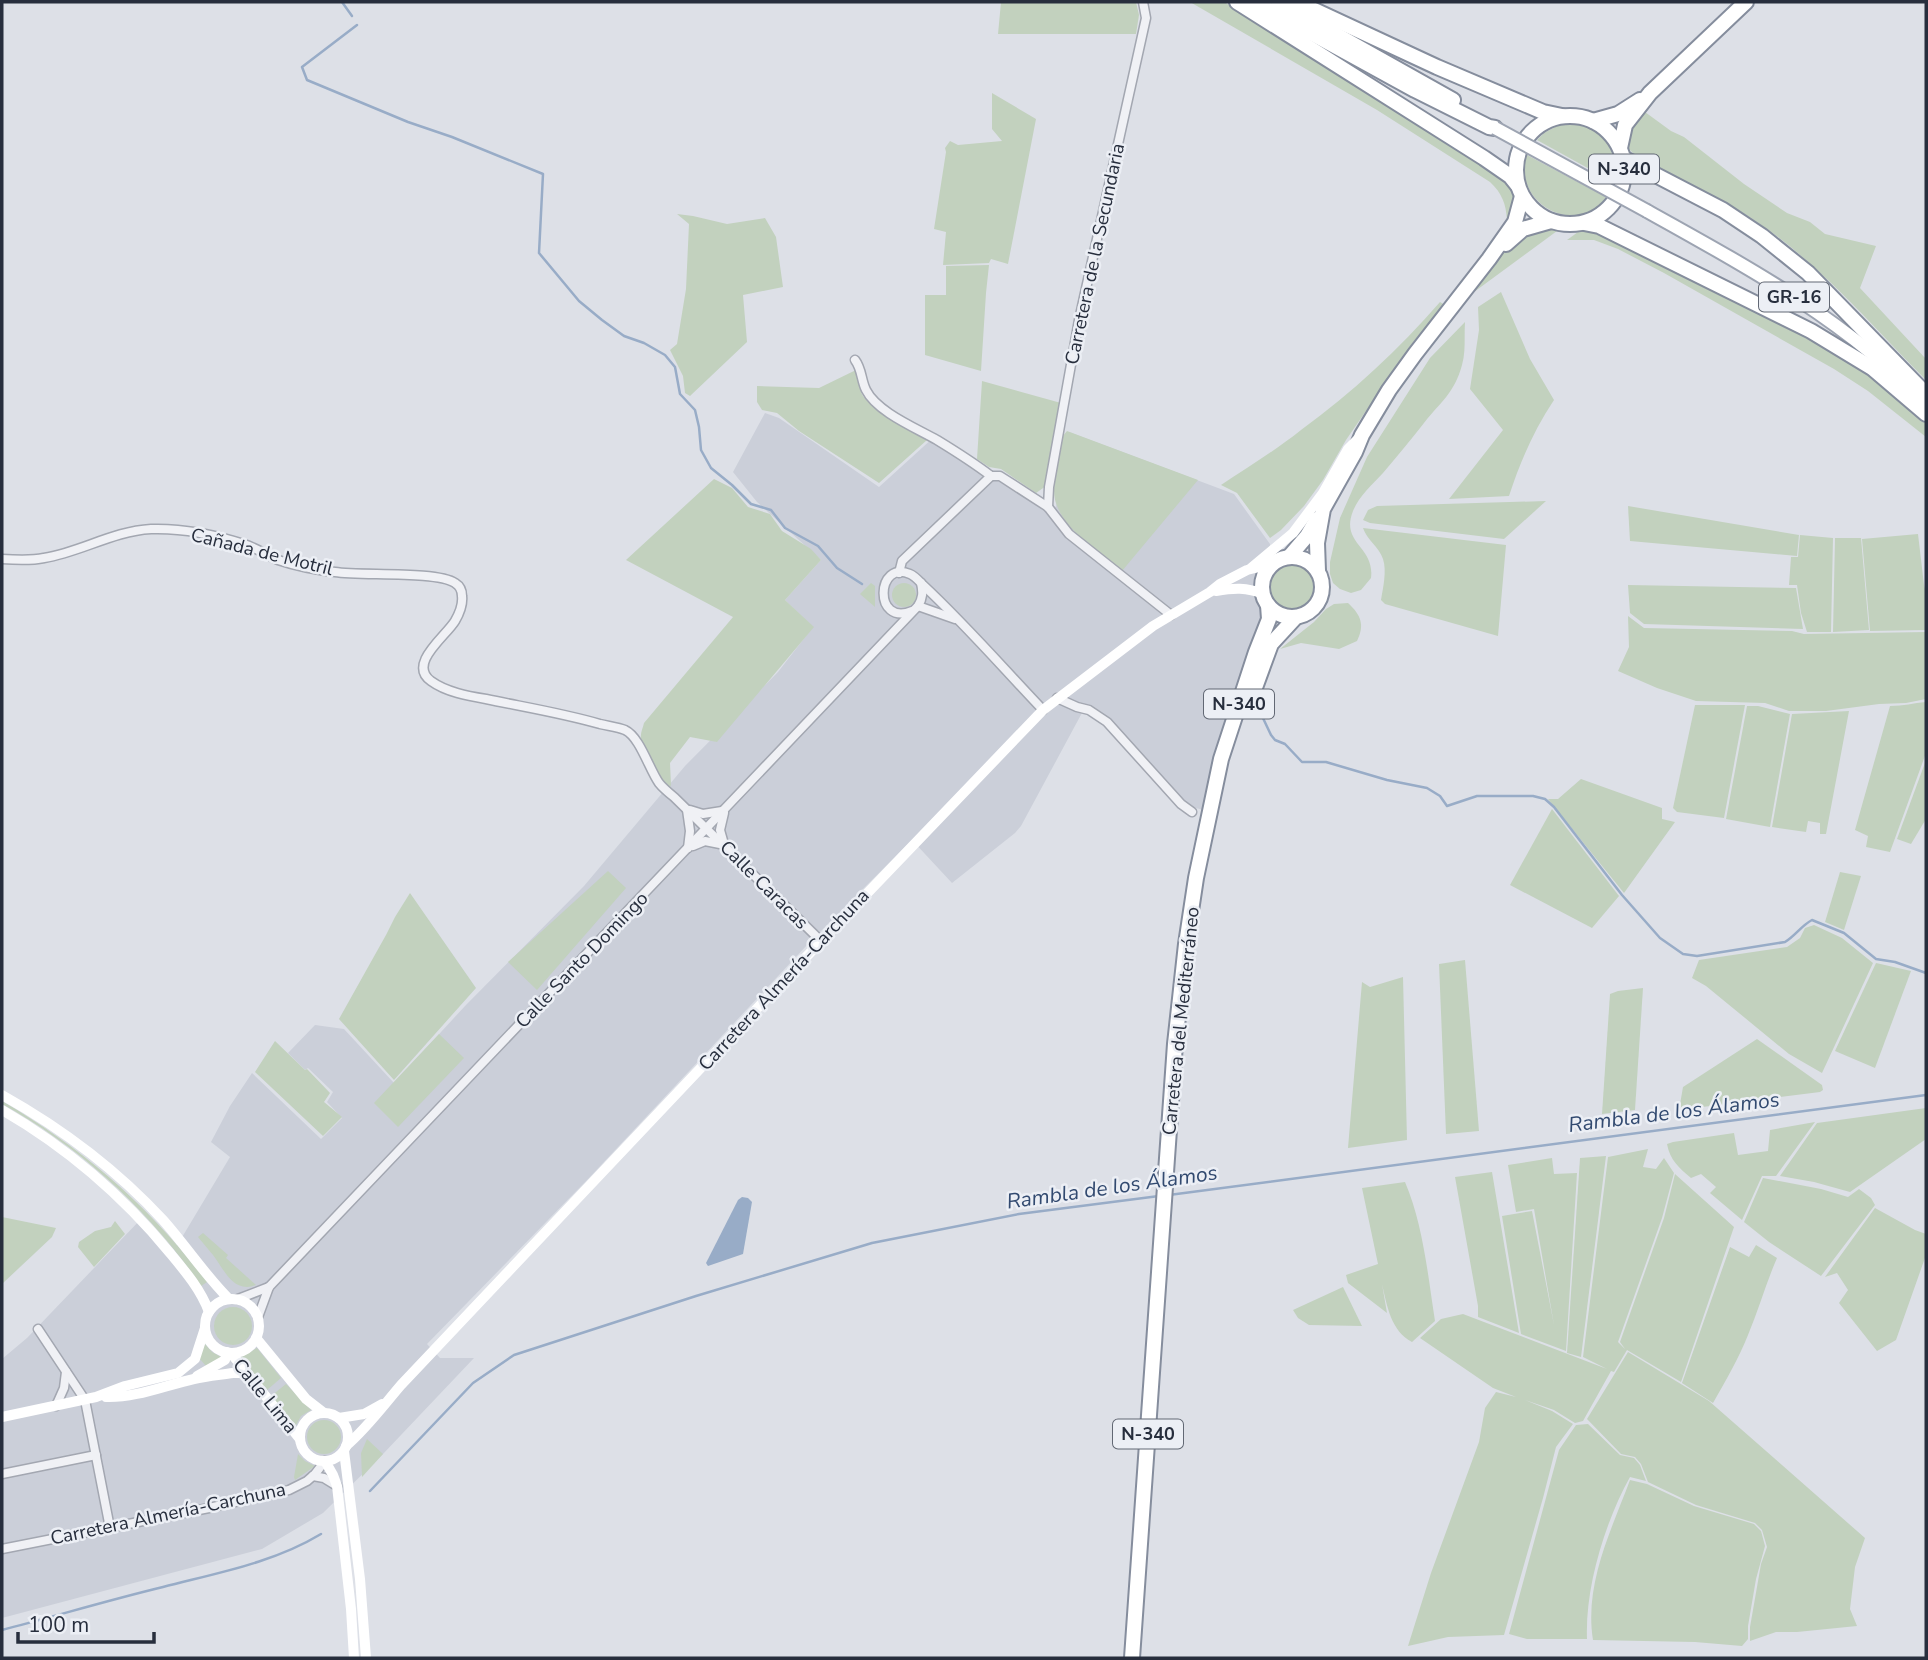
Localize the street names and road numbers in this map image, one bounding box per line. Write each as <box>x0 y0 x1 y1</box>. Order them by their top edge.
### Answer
street label: Carretera de la Secundaria <box>1059 141 1131 367</box>
road number: N-340 <box>1589 154 1659 184</box>
road number: GR-16 <box>1759 282 1829 312</box>
street label: Cañada de Motril <box>188 522 336 582</box>
road number: N-340 <box>1204 690 1274 718</box>
street label: Calle Caracas <box>714 835 814 935</box>
street label: Carretera Almería-Carchuna <box>693 883 875 1077</box>
street label: Calle Santo Domingo <box>510 886 654 1034</box>
street label: Carretera del Mediterráneo <box>1156 905 1206 1137</box>
street label: Calle Lima <box>227 1353 303 1439</box>
road number: N-340 <box>1113 1420 1183 1448</box>
street label: Carretera Almería-Carchuna <box>48 1476 288 1552</box>

